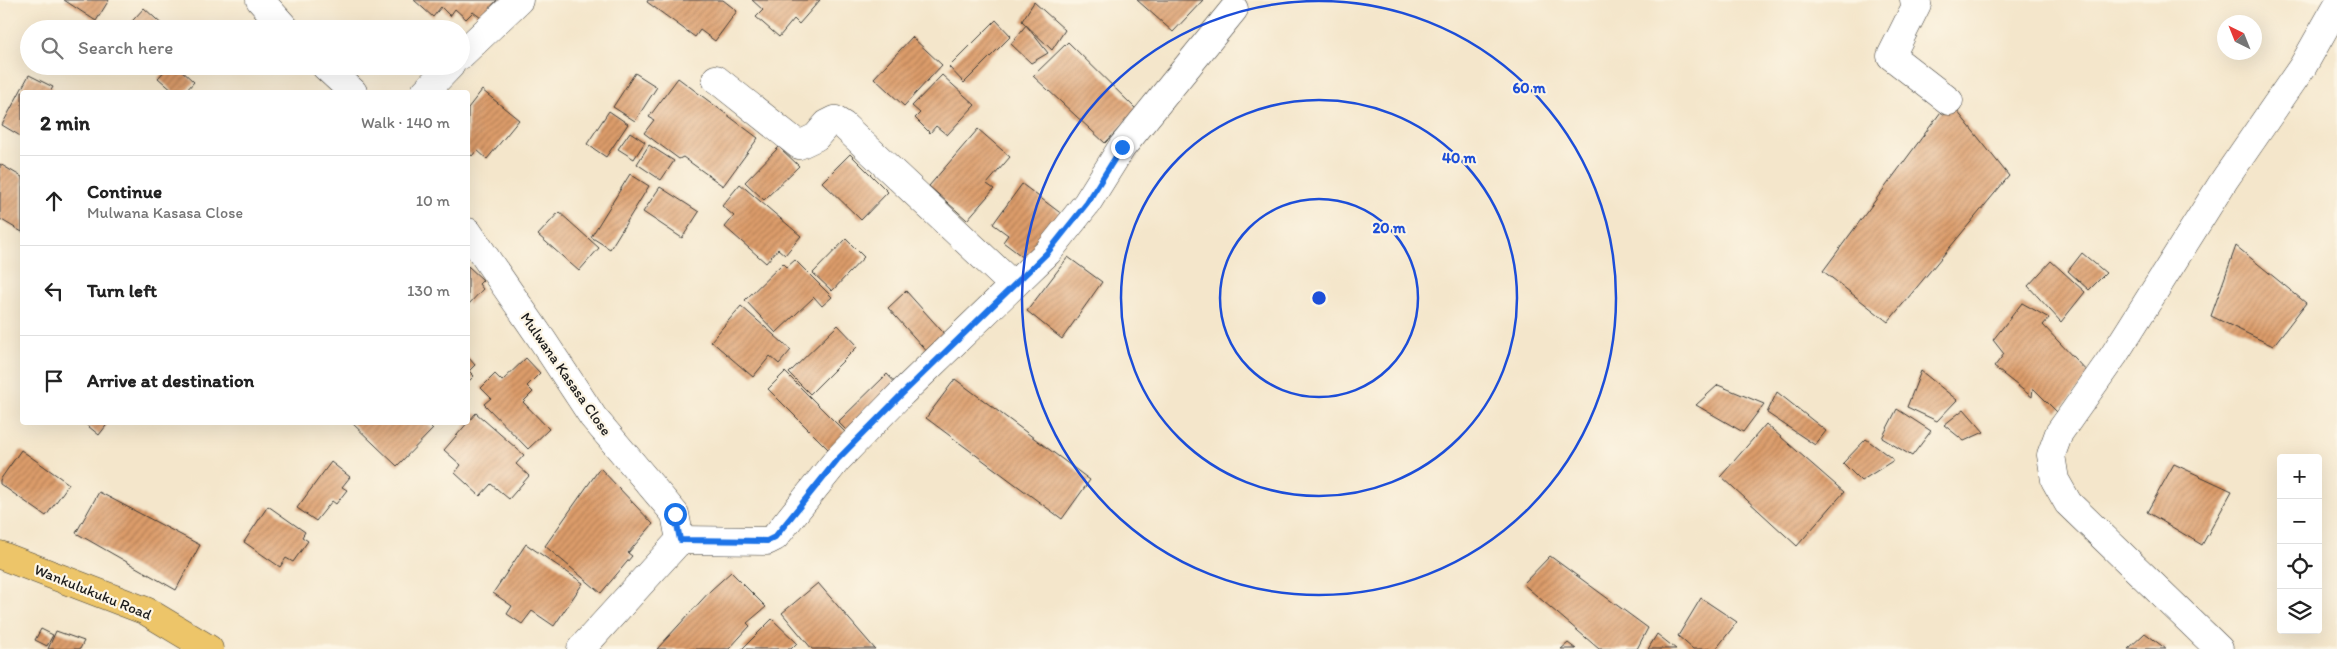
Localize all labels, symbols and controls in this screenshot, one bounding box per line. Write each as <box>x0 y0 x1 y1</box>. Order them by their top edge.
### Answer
north arrow <box>2217 15 2262 60</box>
search box <box>20 20 470 75</box>
icon: search <box>38 34 66 62</box>
text: Search here <box>78 36 173 59</box>
text: 60 m <box>1512 79 1546 97</box>
text: 2 min <box>40 110 90 135</box>
text: Walk · 140 m <box>361 113 450 132</box>
route end <box>1111 136 1134 159</box>
text: 40 m <box>1442 149 1477 167</box>
text: Continue <box>87 180 162 203</box>
icon: ahead <box>40 187 68 215</box>
text: 10 m <box>416 191 450 210</box>
text: Mulwana Kasasa Close <box>87 203 243 222</box>
text: 20 m <box>1372 219 1406 237</box>
icon: left <box>40 277 68 305</box>
text: Turn left <box>87 279 157 302</box>
text: 130 m <box>407 281 450 300</box>
centre of rings <box>1310 289 1328 307</box>
street label: Mulwana Kasasa Close <box>517 309 615 439</box>
icon: arrive <box>40 367 68 395</box>
text: Arrive at destination <box>87 369 254 392</box>
map controls <box>2277 454 2322 634</box>
button: + <box>2277 454 2322 499</box>
button: − <box>2277 499 2322 544</box>
route start <box>664 503 687 526</box>
button: locate <box>2277 544 2322 589</box>
street label: Wankulukuku Road <box>32 560 154 624</box>
button: layers <box>2277 589 2322 634</box>

